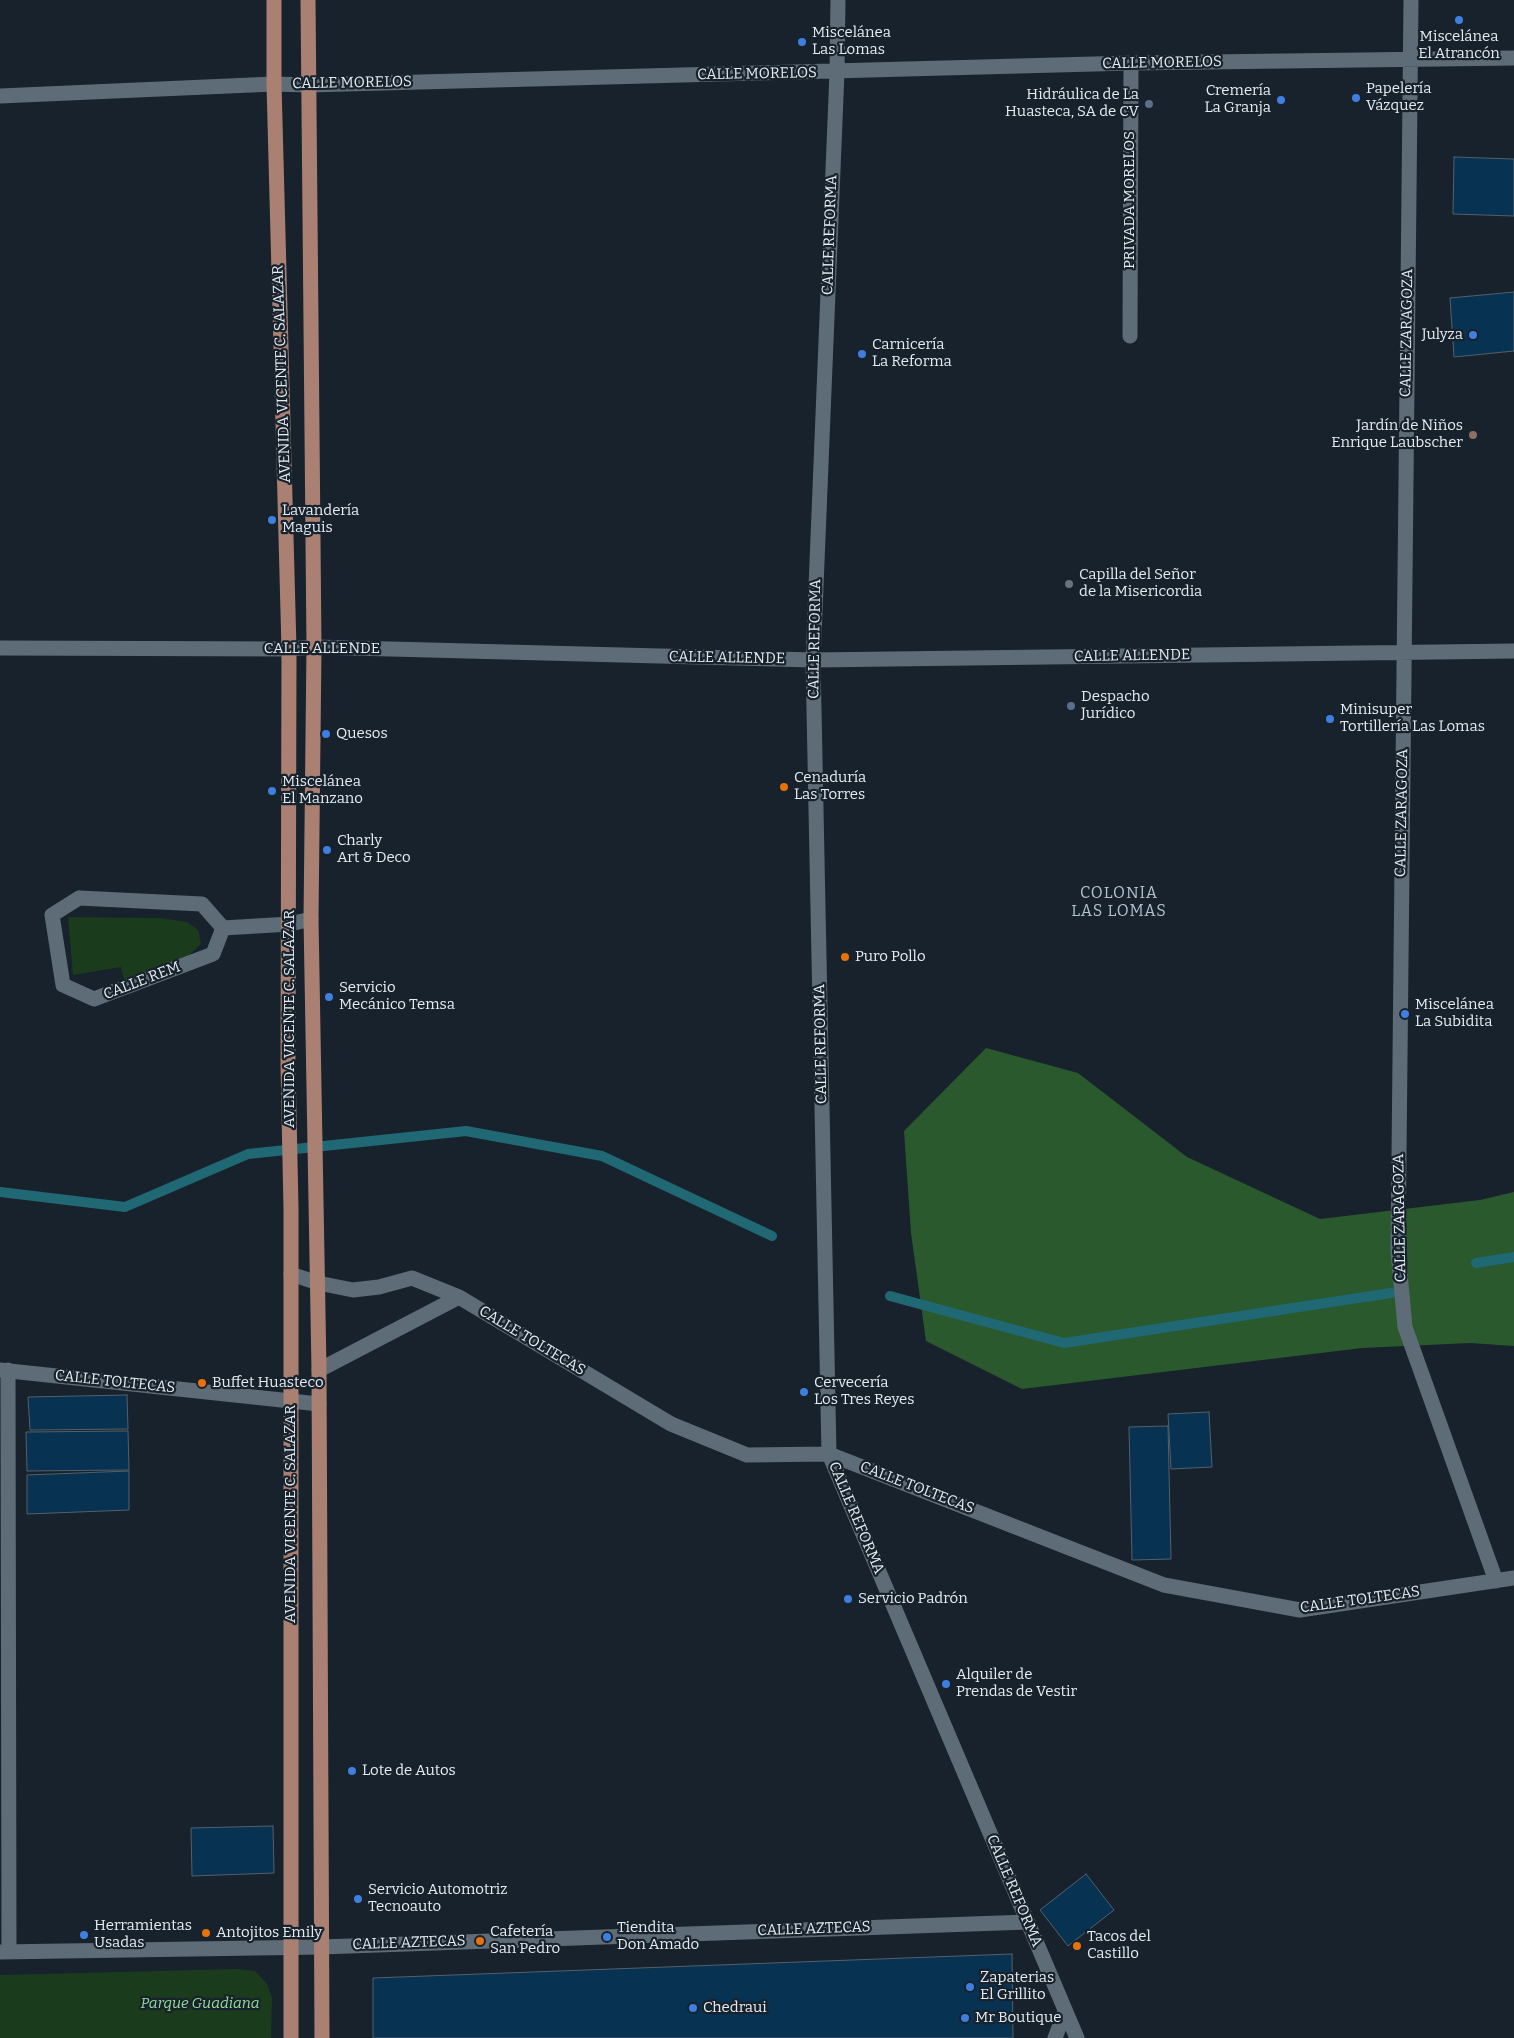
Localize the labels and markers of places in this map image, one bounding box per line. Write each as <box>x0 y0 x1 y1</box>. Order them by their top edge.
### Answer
marker: Miscelánea El Atrancón <box>1453 14 1465 26</box>
place label: Miscelánea Las Lomas <box>812 24 891 59</box>
place label: Miscelánea El Atrancón <box>1418 28 1500 63</box>
marker: Miscelánea Las Lomas <box>796 36 808 48</box>
place label: Papelería Vázquez <box>1366 80 1431 115</box>
place label: Cremería La Granja <box>1205 82 1271 117</box>
place label: Hidráulica de La Huasteca, SA de CV <box>1005 86 1139 121</box>
marker: Papelería Vázquez <box>1350 92 1362 104</box>
marker: Cremería La Granja <box>1275 94 1287 106</box>
marker: Hidráulica de La Huasteca, SA de CV <box>1143 98 1155 110</box>
place label: Julyza <box>1422 326 1463 344</box>
marker: Julyza <box>1467 329 1479 341</box>
place label: Carnicería La Reforma <box>872 336 952 371</box>
marker: Carnicería La Reforma <box>856 348 868 360</box>
place label: Jardín de Niños Enrique Laubscher <box>1331 417 1463 452</box>
marker: Jardín de Niños Enrique Laubscher <box>1467 429 1479 441</box>
place label: Lavandería Maguis <box>282 502 359 537</box>
marker: Lavandería Maguis <box>266 514 278 526</box>
place label: Capilla del Señor de la Misericordia <box>1079 566 1202 601</box>
marker: Capilla del Señor de la Misericordia <box>1063 578 1075 590</box>
place label: Despacho Jurídico <box>1081 688 1150 723</box>
marker: Despacho Jurídico <box>1065 700 1077 712</box>
place label: Minisuper Tortillería Las Lomas <box>1340 701 1485 736</box>
marker: Minisuper Tortillería Las Lomas <box>1324 713 1336 725</box>
place label: Quesos <box>336 725 388 743</box>
marker: Quesos <box>320 728 332 740</box>
place label: Cenaduría Las Torres <box>794 769 866 804</box>
place label: Miscelánea El Manzano <box>282 773 363 808</box>
marker: Cenaduría Las Torres <box>778 781 790 793</box>
marker: Miscelánea El Manzano <box>266 785 278 797</box>
place label: Charly Art & Deco <box>337 832 411 867</box>
marker: Charly Art & Deco <box>321 844 333 856</box>
place label: Puro Pollo <box>855 948 926 966</box>
marker: Puro Pollo <box>839 951 851 963</box>
place label: Servicio Mecánico Temsa <box>339 979 455 1014</box>
marker: Servicio Mecánico Temsa <box>323 991 335 1003</box>
place label: Miscelánea La Subidita <box>1415 996 1494 1031</box>
marker: Miscelánea La Subidita <box>1399 1008 1411 1020</box>
place label: Buffet Huasteco <box>212 1374 324 1392</box>
place label: Cervecería Los Tres Reyes <box>814 1374 914 1409</box>
marker: Buffet Huasteco <box>196 1377 208 1389</box>
marker: Cervecería Los Tres Reyes <box>798 1386 810 1398</box>
place label: Servicio Padrón <box>858 1590 968 1608</box>
marker: Servicio Padrón <box>842 1593 854 1605</box>
place label: Alquiler de Prendas de Vestir <box>956 1666 1077 1701</box>
marker: Alquiler de Prendas de Vestir <box>940 1678 952 1690</box>
place label: Lote de Autos <box>362 1762 456 1780</box>
marker: Lote de Autos <box>346 1765 358 1777</box>
place label: Servicio Automotriz Tecnoauto <box>368 1881 507 1916</box>
marker: Servicio Automotriz Tecnoauto <box>352 1893 364 1905</box>
place label: Herramientas Usadas <box>94 1917 192 1952</box>
place label: Tiendita Don Amado <box>617 1919 699 1954</box>
place label: Cafetería San Pedro <box>490 1923 560 1958</box>
place label: Antojitos Emily <box>216 1924 322 1942</box>
marker: Antojitos Emily <box>200 1927 212 1939</box>
place label: Tacos del Castillo <box>1087 1928 1151 1963</box>
marker: Herramientas Usadas <box>78 1929 90 1941</box>
marker: Tiendita Don Amado <box>601 1931 613 1943</box>
marker: Cafetería San Pedro <box>474 1935 486 1947</box>
marker: Tacos del Castillo <box>1071 1940 1083 1952</box>
place label: Zapaterias El Grillito <box>980 1969 1054 2004</box>
marker: Zapaterias El Grillito <box>964 1981 976 1993</box>
place label: Chedraui <box>703 1999 767 2017</box>
marker: Chedraui <box>687 2002 699 2014</box>
place label: Mr Boutique <box>975 2009 1061 2027</box>
marker: Mr Boutique <box>959 2012 971 2024</box>

